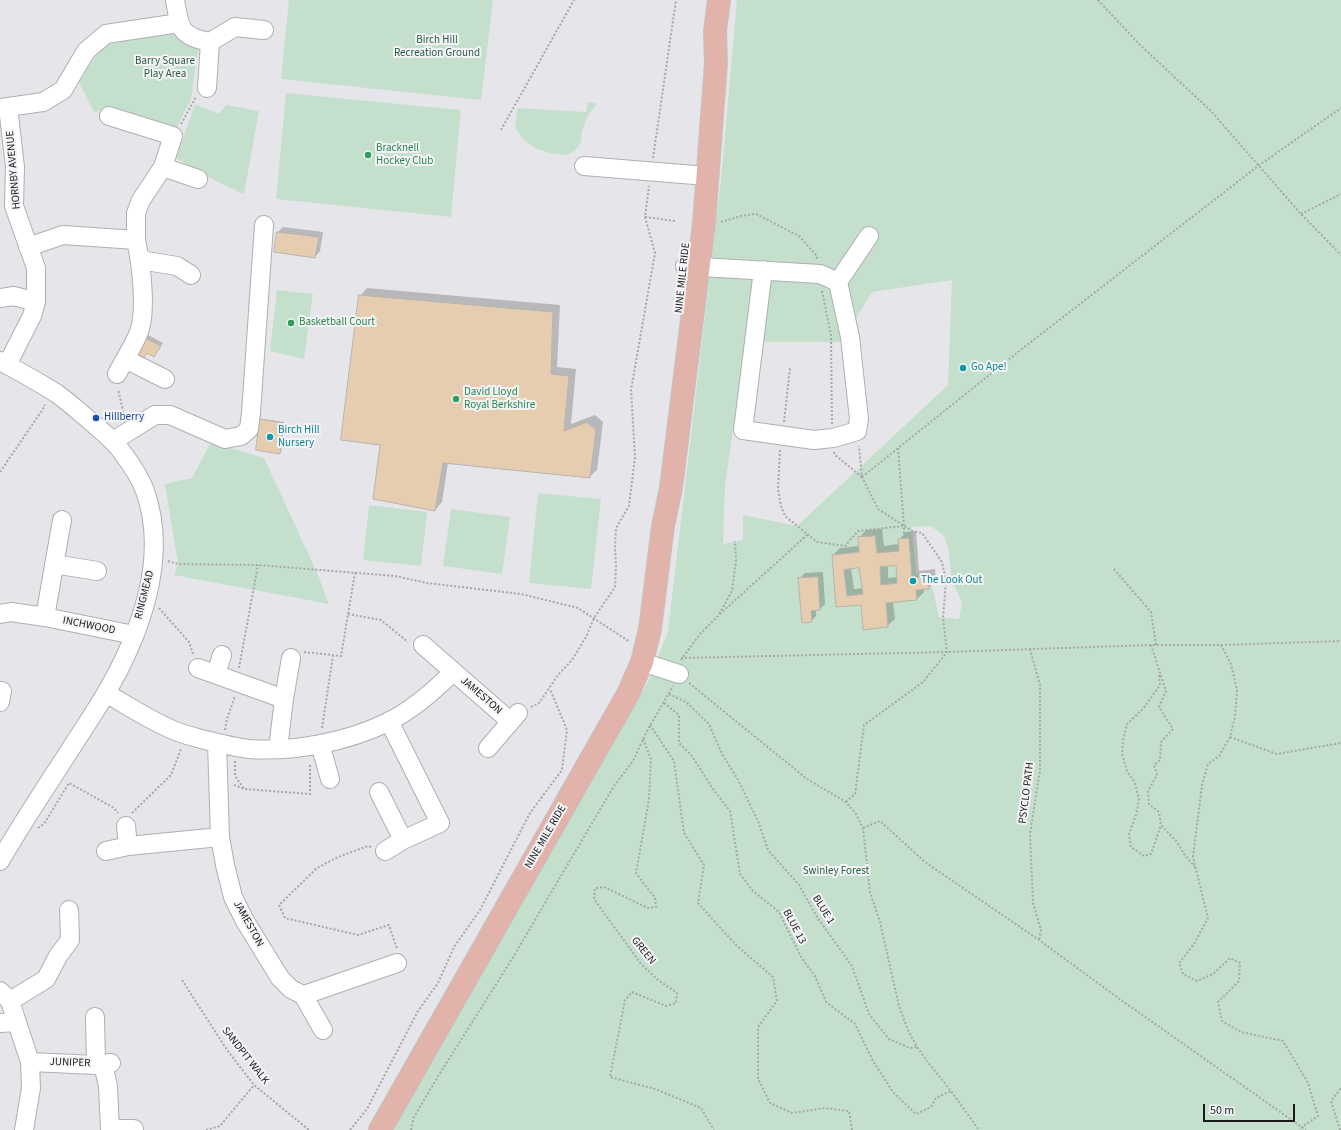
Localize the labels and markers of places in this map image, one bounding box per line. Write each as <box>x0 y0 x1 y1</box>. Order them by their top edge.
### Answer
place label: Bracknell Hockey Club <box>376 142 433 168</box>
marker: Bracknell Hockey Club <box>363 150 373 160</box>
place label: Basketball Court <box>299 316 375 330</box>
marker: Basketball Court <box>286 318 296 328</box>
place label: Go Ape! <box>971 361 1007 375</box>
marker: Go Ape! <box>958 363 968 373</box>
place label: David Lloyd Royal Berkshire <box>464 386 535 412</box>
marker: David Lloyd Royal Berkshire <box>451 394 461 404</box>
place label: Hillberry <box>104 411 144 425</box>
marker: Hillberry <box>91 413 101 423</box>
place label: Birch Hill Nursery <box>278 424 320 450</box>
marker: Birch Hill Nursery <box>265 432 275 442</box>
place label: The Look Out <box>921 574 982 588</box>
marker: The Look Out <box>908 576 918 586</box>

